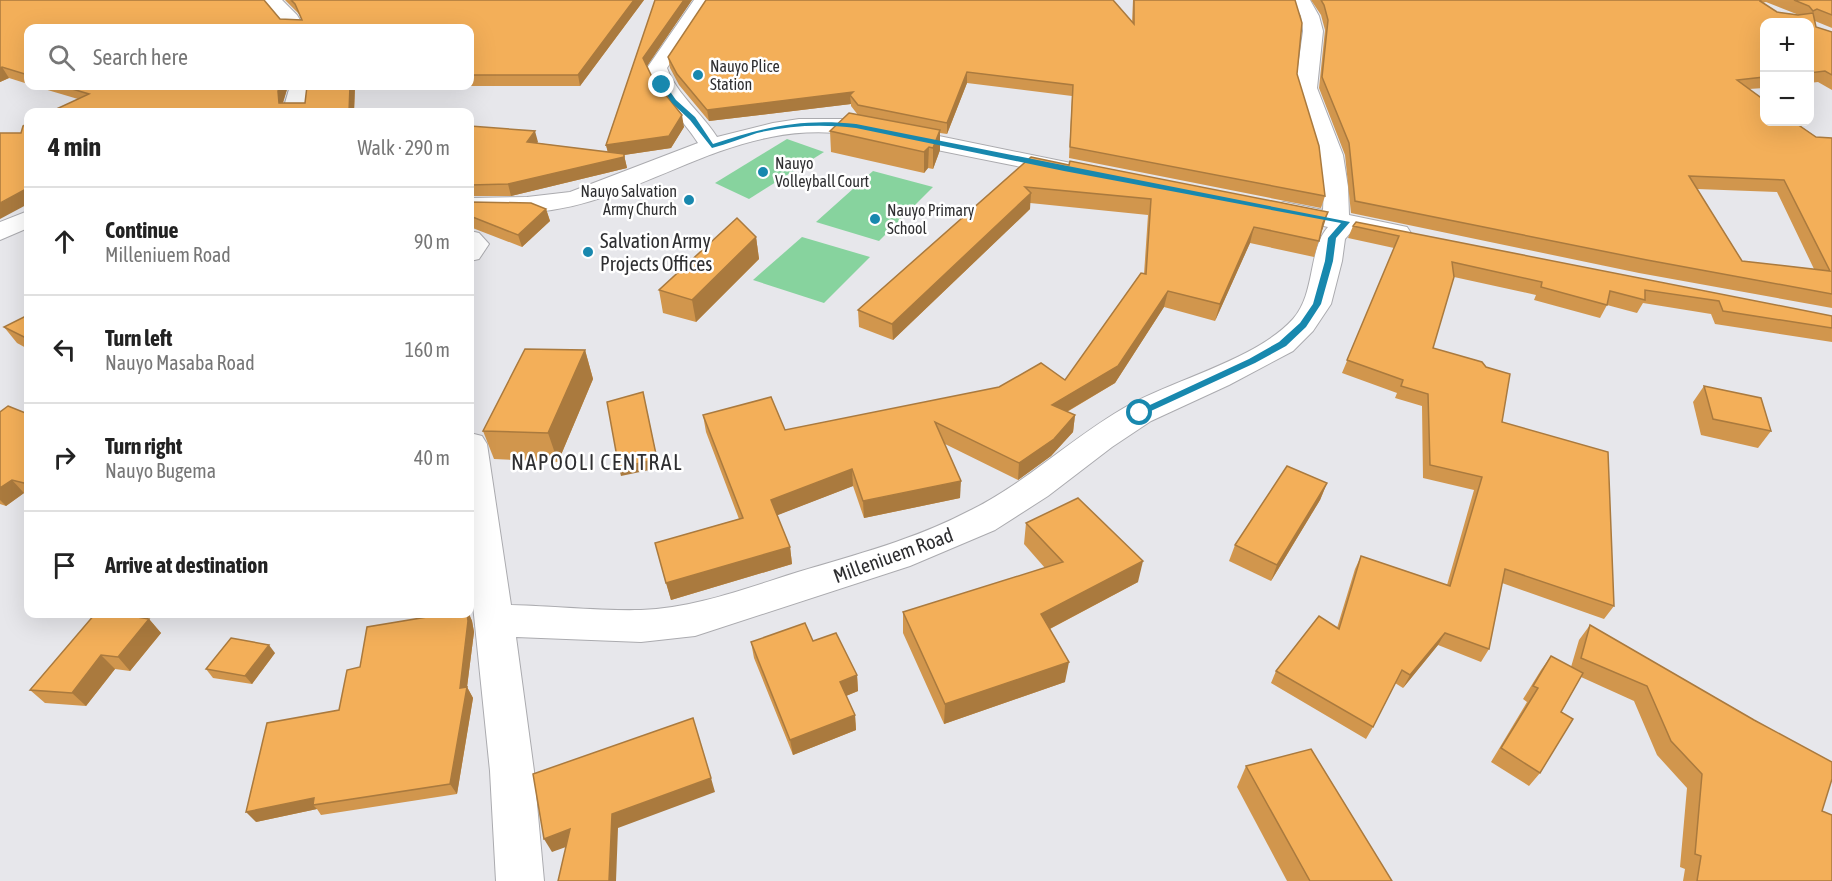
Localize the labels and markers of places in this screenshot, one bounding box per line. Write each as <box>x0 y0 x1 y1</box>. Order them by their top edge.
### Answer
place label: Nauyo Plice Station <box>710 57 780 93</box>
marker: Nauyo Plice Station <box>691 68 705 82</box>
place label: Nauyo Volleyball Court <box>775 154 870 191</box>
marker: Nauyo Volleyball Court <box>756 165 770 179</box>
place label: Nauyo Salvation Army Church <box>581 182 677 219</box>
marker: Nauyo Salvation Army Church <box>682 193 696 207</box>
place label: Nauyo Primary School <box>887 201 975 237</box>
marker: Nauyo Primary School <box>868 212 882 226</box>
place label: Salvation Army Projects Offices <box>600 229 712 275</box>
marker: Salvation Army Projects Offices <box>581 245 595 259</box>

